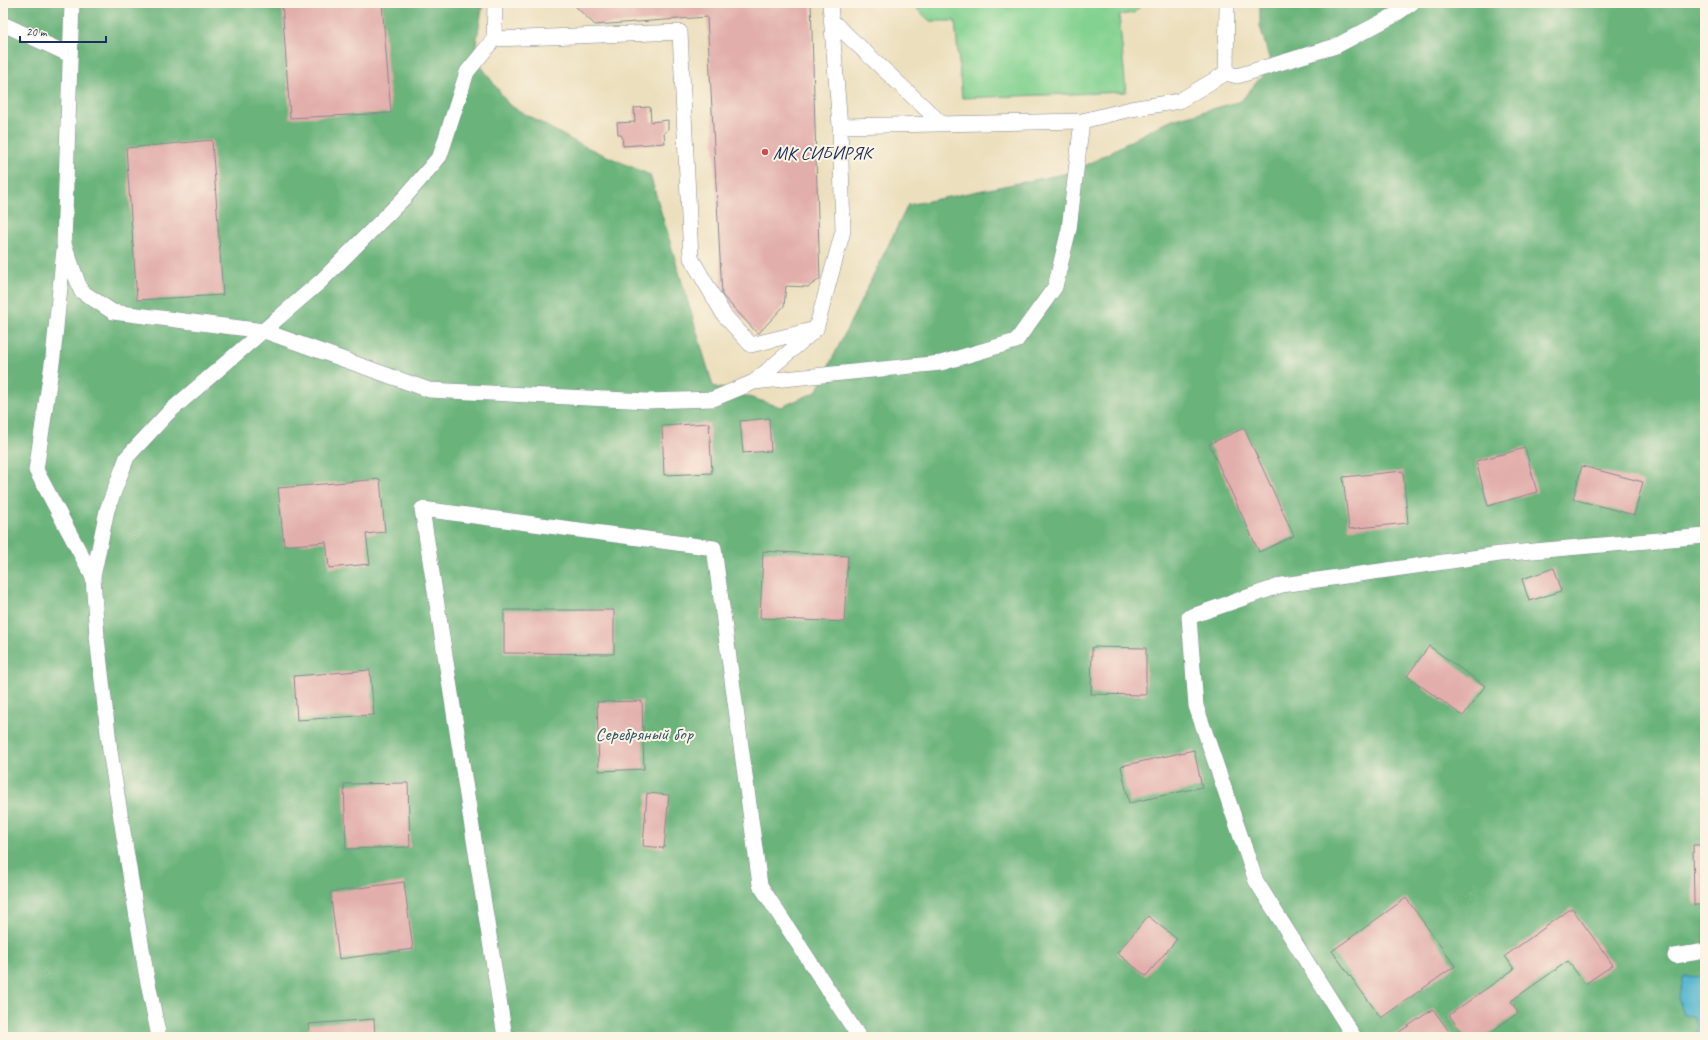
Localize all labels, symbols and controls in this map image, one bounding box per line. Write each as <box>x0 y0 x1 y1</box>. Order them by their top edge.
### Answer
scale bar <box>20 18 106 44</box>
text: 20 m <box>26 24 48 40</box>
place label: МК СИБИРЯК <box>773 141 875 165</box>
marker: МК СИБИРЯК <box>760 147 770 157</box>
park label: Серебряный бор <box>595 722 695 746</box>

